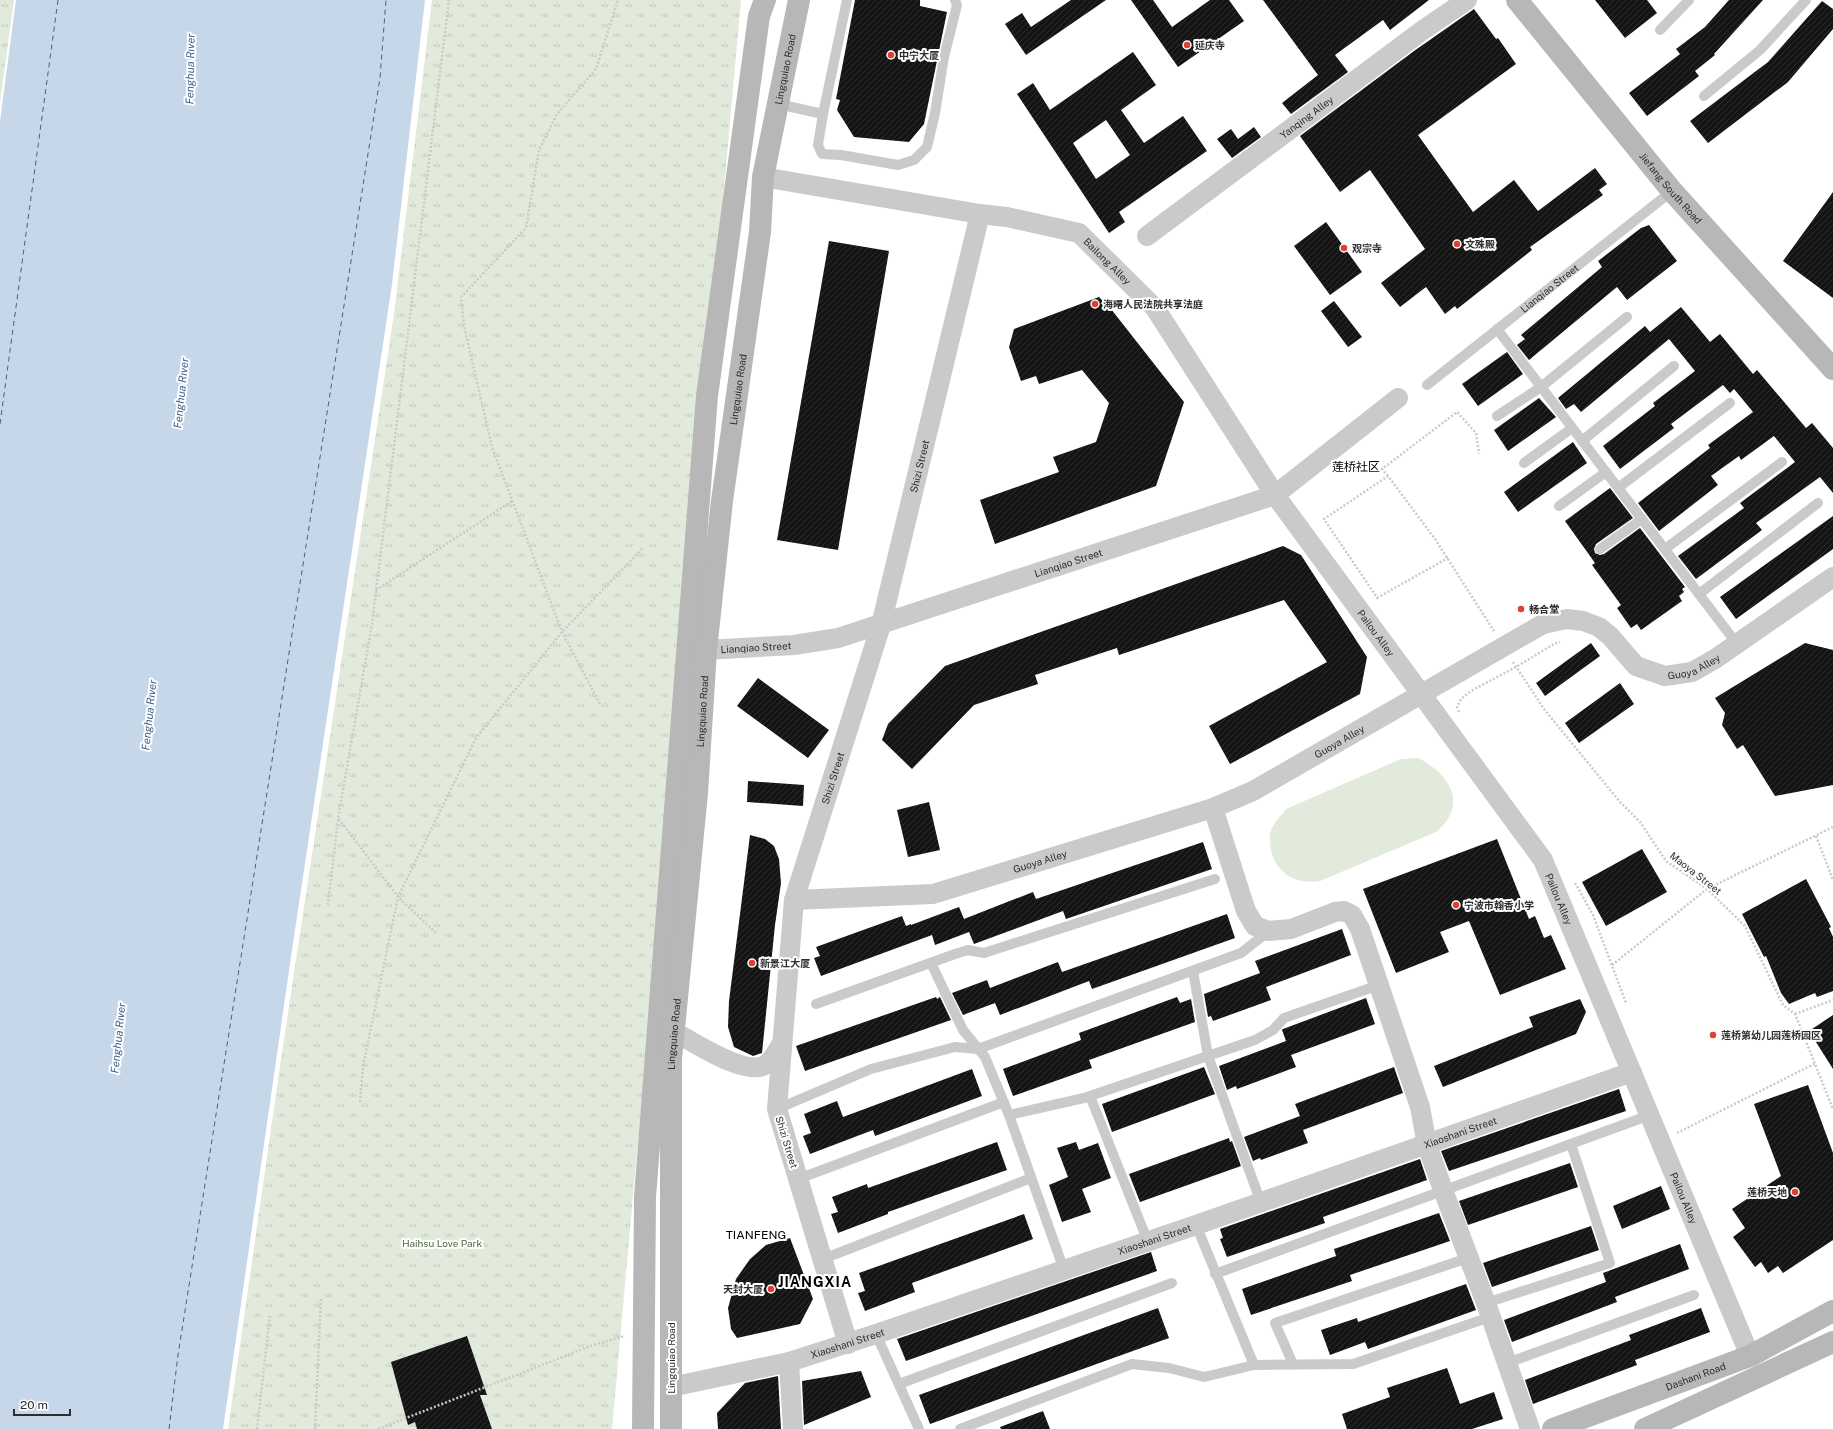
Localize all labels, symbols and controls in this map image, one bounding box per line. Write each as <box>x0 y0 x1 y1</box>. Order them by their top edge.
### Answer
water label: Fenghua Rıver <box>183 33 197 105</box>
street label: Lingquiao Road <box>772 33 798 106</box>
place label: 延庆寺 <box>1195 39 1225 51</box>
marker: 延庆寺 <box>1182 40 1192 50</box>
place label: 中宁大厦 <box>899 49 939 61</box>
marker: 中宁大厦 <box>886 50 896 60</box>
street label: Yanqing Alley <box>1277 93 1336 141</box>
street label: Jiefang South Road <box>1637 150 1705 226</box>
street label: Bailong Alley <box>1081 235 1134 287</box>
place label: 文殊殿 <box>1465 238 1495 250</box>
marker: 文殊殿 <box>1452 239 1462 249</box>
place label: 观宗寺 <box>1352 242 1382 254</box>
marker: 观宗寺 <box>1339 243 1349 253</box>
street label: Lianqiao Street <box>1518 261 1581 315</box>
place label: 海曙人民法院共享法庭 <box>1103 298 1203 310</box>
marker: 海曙人民法院共享法庭 <box>1090 299 1100 309</box>
street label: Lingquiao Road <box>727 353 749 426</box>
water label: Fenghua Rıver <box>171 356 191 429</box>
street label: Shizi Street <box>907 438 931 494</box>
district label: 莲桥社区 <box>1332 460 1380 474</box>
street label: Lianqiao Street <box>1033 546 1104 579</box>
place label: 畅合堂 <box>1529 603 1559 615</box>
marker: 畅合堂 <box>1516 604 1526 614</box>
street label: Pailou Alley <box>1355 607 1398 659</box>
street label: Lianqiao Street <box>720 639 792 655</box>
street label: Guoya Alley <box>1667 651 1723 682</box>
street label: Lingquiao Road <box>694 675 710 748</box>
water label: Fenghua Rıver <box>139 678 159 751</box>
street label: Guoya Alley <box>1312 722 1367 760</box>
street label: Shizi Street <box>819 751 846 806</box>
street label: Guoya Alley <box>1012 847 1069 875</box>
street label: Maoya Street <box>1668 849 1724 897</box>
street label: Pailou Alley <box>1543 871 1576 927</box>
place label: 宁波市翰香小学 <box>1464 899 1534 911</box>
marker: 宁波市翰香小学 <box>1451 900 1461 910</box>
place label: 新景江大厦 <box>760 957 810 969</box>
marker: 新景江大厦 <box>747 958 757 968</box>
street label: Lingquiao Road <box>665 998 683 1070</box>
water label: Fenghua Rıver <box>108 1001 128 1074</box>
place label: 莲桥第幼儿园莲桥园区 <box>1721 1029 1821 1041</box>
marker: 莲桥第幼儿园莲桥园区 <box>1708 1030 1718 1040</box>
street label: Shizi Street <box>773 1114 801 1170</box>
street label: Xiaoshani Street <box>1422 1114 1498 1151</box>
street label: Pailou Alley <box>1668 1170 1700 1226</box>
place label: 莲桥天地 <box>1747 1186 1787 1198</box>
marker: 莲桥天地 <box>1790 1187 1800 1197</box>
street label: Xiaoshani Street <box>1116 1221 1193 1257</box>
district label: TIANFENG <box>726 1228 786 1242</box>
park label: Haihsu Love Park <box>402 1237 482 1249</box>
district label: JIANGXIA <box>778 1274 852 1290</box>
place label: 天封大厦 <box>723 1283 763 1295</box>
marker: 天封大厦 <box>766 1284 776 1294</box>
street label: Lingquiao Road <box>665 1322 677 1394</box>
street label: Xiaoshani Street <box>809 1326 886 1361</box>
street label: Dashani Road <box>1664 1360 1727 1393</box>
scale bar <box>14 1391 70 1417</box>
text: 20 m <box>20 1398 48 1412</box>

